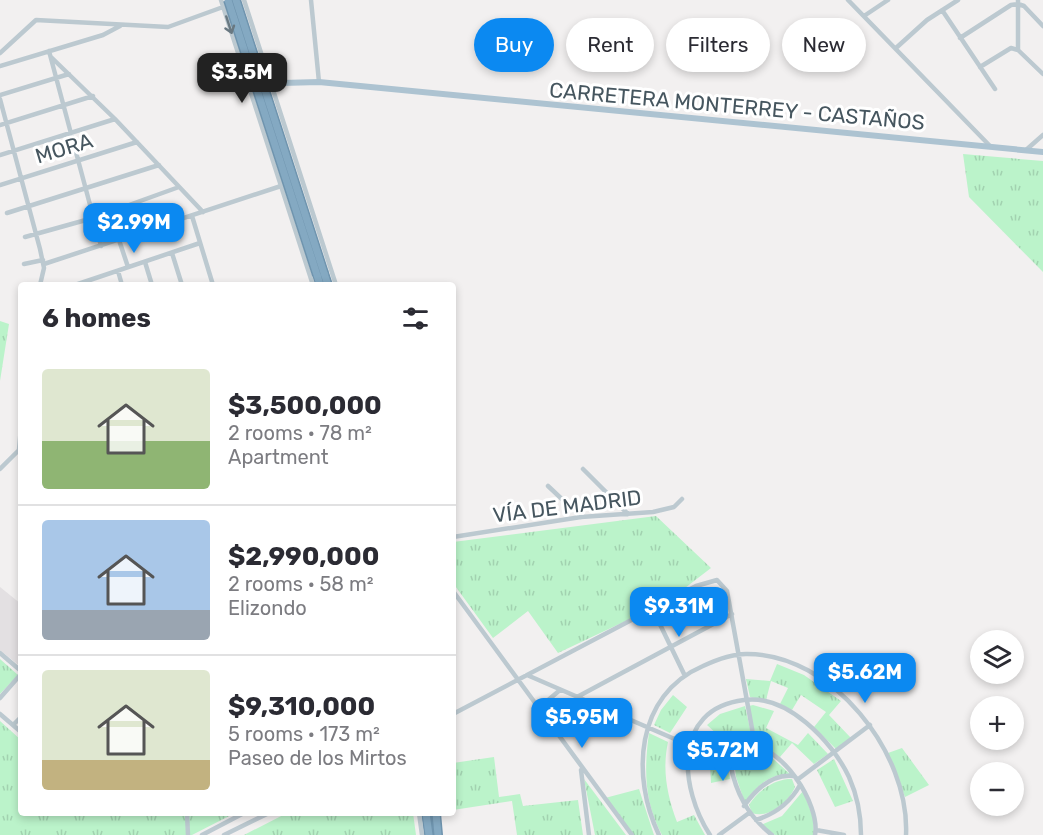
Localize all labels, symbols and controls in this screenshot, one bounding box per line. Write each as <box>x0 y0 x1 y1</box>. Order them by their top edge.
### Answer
one-way arrow <box>224 15 235 34</box>
chip: Buy <box>474 18 554 72</box>
chip: Rent <box>566 18 654 72</box>
chip: Filters <box>666 18 770 72</box>
chip: New <box>782 18 866 72</box>
pin: $3.5M <box>200 53 284 104</box>
text: $3.5M <box>211 60 273 84</box>
street label: CARRETERA MONTERREY - CASTAÑOS <box>548 77 926 135</box>
street label: MORA <box>32 127 96 169</box>
pin: $2.99M <box>85 203 183 254</box>
text: $2.99M <box>97 210 171 234</box>
icon: filters <box>399 302 432 335</box>
text: 6 homes <box>42 303 151 334</box>
text: $3,500,000 <box>228 390 382 421</box>
icon: home <box>90 393 162 465</box>
text: 2 rooms · 78 m² <box>228 421 372 445</box>
text: Apartment <box>228 445 329 469</box>
street label: VÍA DE MADRID <box>491 484 643 528</box>
text: $2,990,000 <box>228 541 379 572</box>
icon: home <box>90 544 162 616</box>
text: 2 rooms · 58 m² <box>228 572 374 596</box>
pin: $9.31M <box>630 587 728 638</box>
text: $9.31M <box>644 594 714 618</box>
text: Elizondo <box>228 596 307 620</box>
map controls <box>970 630 1024 816</box>
button: layers <box>970 630 1024 684</box>
pin: $5.62M <box>816 653 914 704</box>
text: $5.62M <box>828 660 902 684</box>
text: $9,310,000 <box>228 691 375 722</box>
icon: home <box>90 694 162 766</box>
button: + <box>970 696 1024 750</box>
pin: $5.95M <box>533 698 631 749</box>
text: $5.95M <box>545 705 619 729</box>
text: 5 rooms · 173 m² <box>228 722 380 746</box>
pin: $5.72M <box>674 731 772 782</box>
text: $5.72M <box>687 738 759 762</box>
text: Paseo de los Mirtos <box>228 746 407 770</box>
button: − <box>970 762 1024 816</box>

